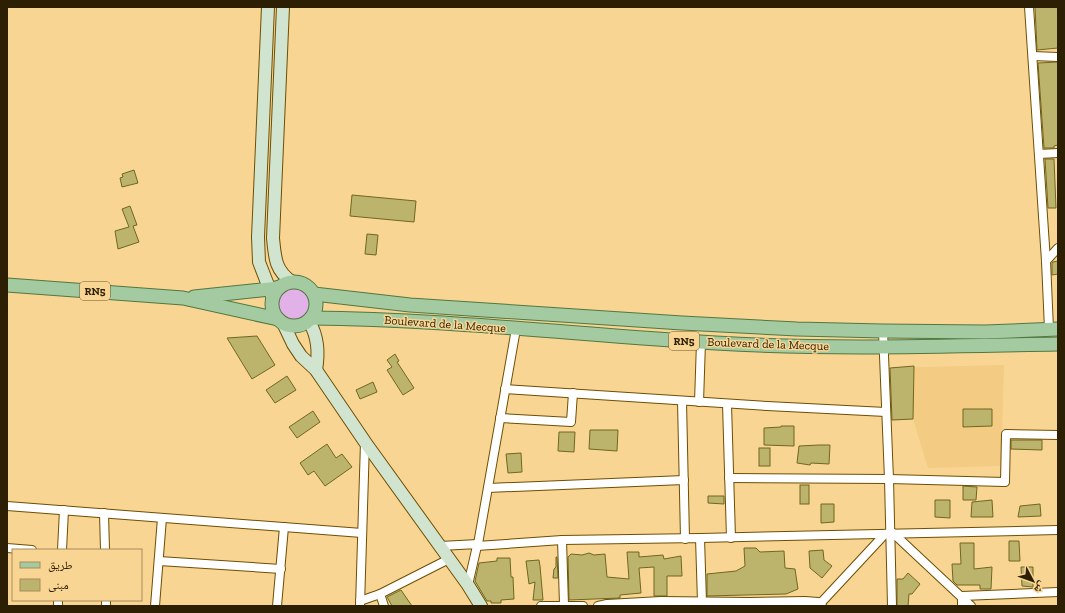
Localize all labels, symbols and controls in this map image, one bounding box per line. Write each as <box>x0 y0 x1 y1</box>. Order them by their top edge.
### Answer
road number: RN5 <box>80 282 110 300</box>
street label: Boulevard de la Mecque <box>384 313 507 335</box>
road number: RN5 <box>669 332 699 350</box>
street label: Boulevard de la Mecque <box>707 335 830 353</box>
legend <box>12 549 142 601</box>
text: طريق <box>48 558 73 572</box>
north arrow <box>1013 561 1053 601</box>
text: مبنى <box>48 578 69 592</box>
text: ش <box>1030 578 1049 596</box>

